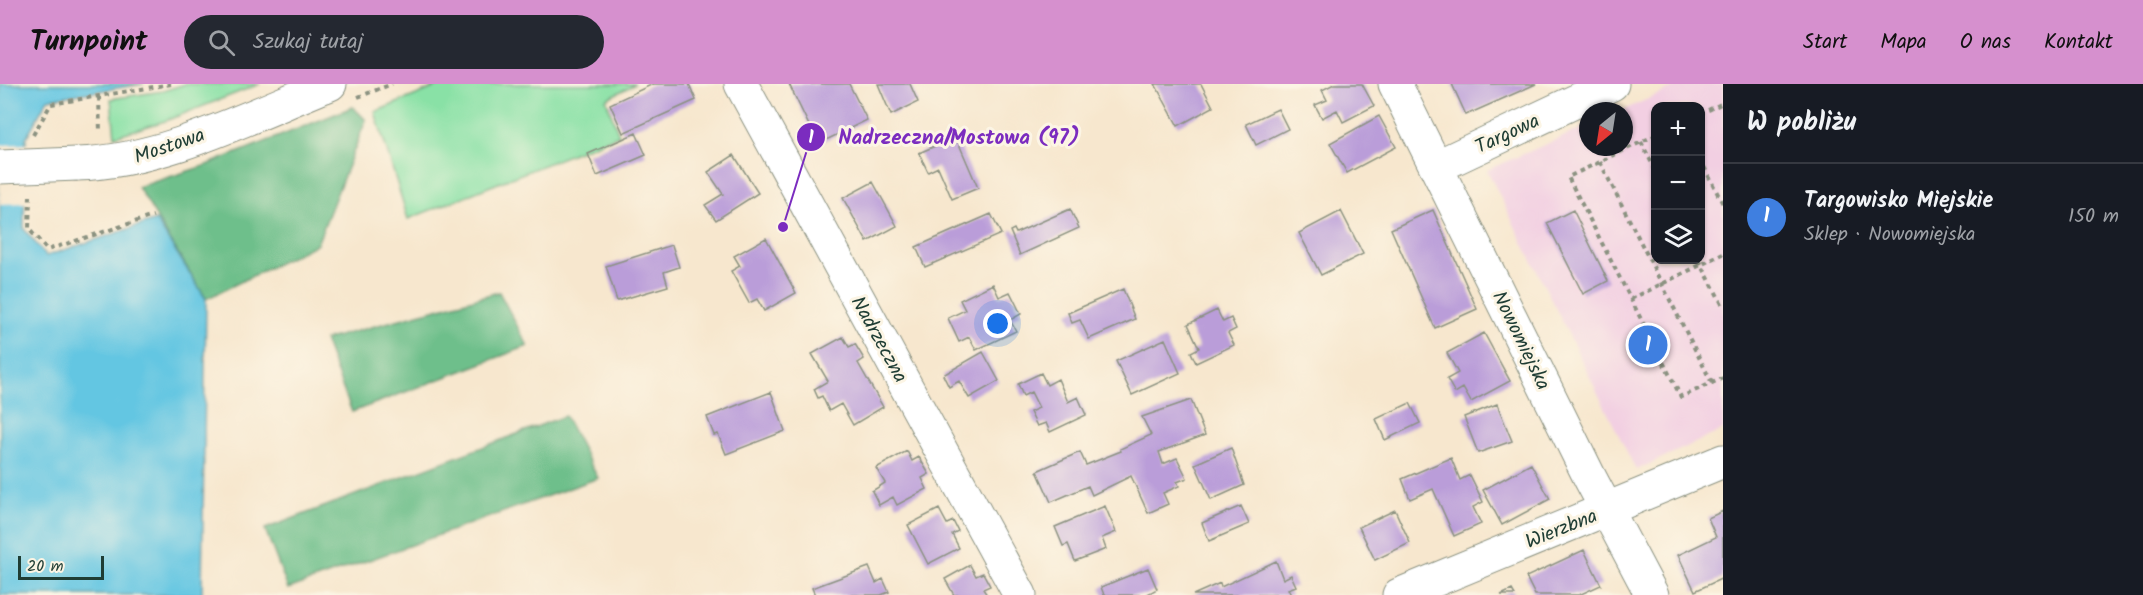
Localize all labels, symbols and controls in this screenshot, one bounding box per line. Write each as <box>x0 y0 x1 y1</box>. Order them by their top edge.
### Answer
search box <box>184 15 604 69</box>
text: Turnpoint <box>30 20 148 65</box>
text: Szukaj tutaj <box>253 25 363 60</box>
icon: search <box>205 26 238 59</box>
text: Start <box>1803 26 1847 59</box>
text: Mapa <box>1880 26 1927 59</box>
text: O nas <box>1960 26 2011 59</box>
text: Kontakt <box>2044 26 2113 59</box>
north arrow <box>1579 102 1633 156</box>
map controls <box>1651 102 1705 264</box>
button: + <box>1651 102 1705 156</box>
text: W pobliżu <box>1747 102 1856 144</box>
street label: Targowa <box>1470 106 1545 164</box>
callout: Nadrzeczna/Mostowa (97) <box>796 117 1092 156</box>
street label: Mostowa <box>130 120 209 174</box>
text: Nadrzeczna/Mostowa (97) <box>838 122 1080 155</box>
text: 1 <box>808 124 814 153</box>
button: − <box>1651 156 1705 210</box>
text: Targowisko Miejskie <box>1804 184 1993 219</box>
text: 1 <box>1763 201 1770 233</box>
text: 150 m <box>2068 201 2119 233</box>
button: layers <box>1651 210 1705 264</box>
text: Sklep · Nowomiejska <box>1804 219 1975 251</box>
street label: Nowomiejska <box>1482 286 1558 396</box>
street label: Nadrzeczna <box>841 291 915 389</box>
your location <box>983 309 1012 338</box>
pin: 1 <box>1628 322 1668 368</box>
street label: Wierzbna <box>1521 501 1603 559</box>
scale bar <box>18 553 104 580</box>
text: 20 m <box>27 554 63 579</box>

